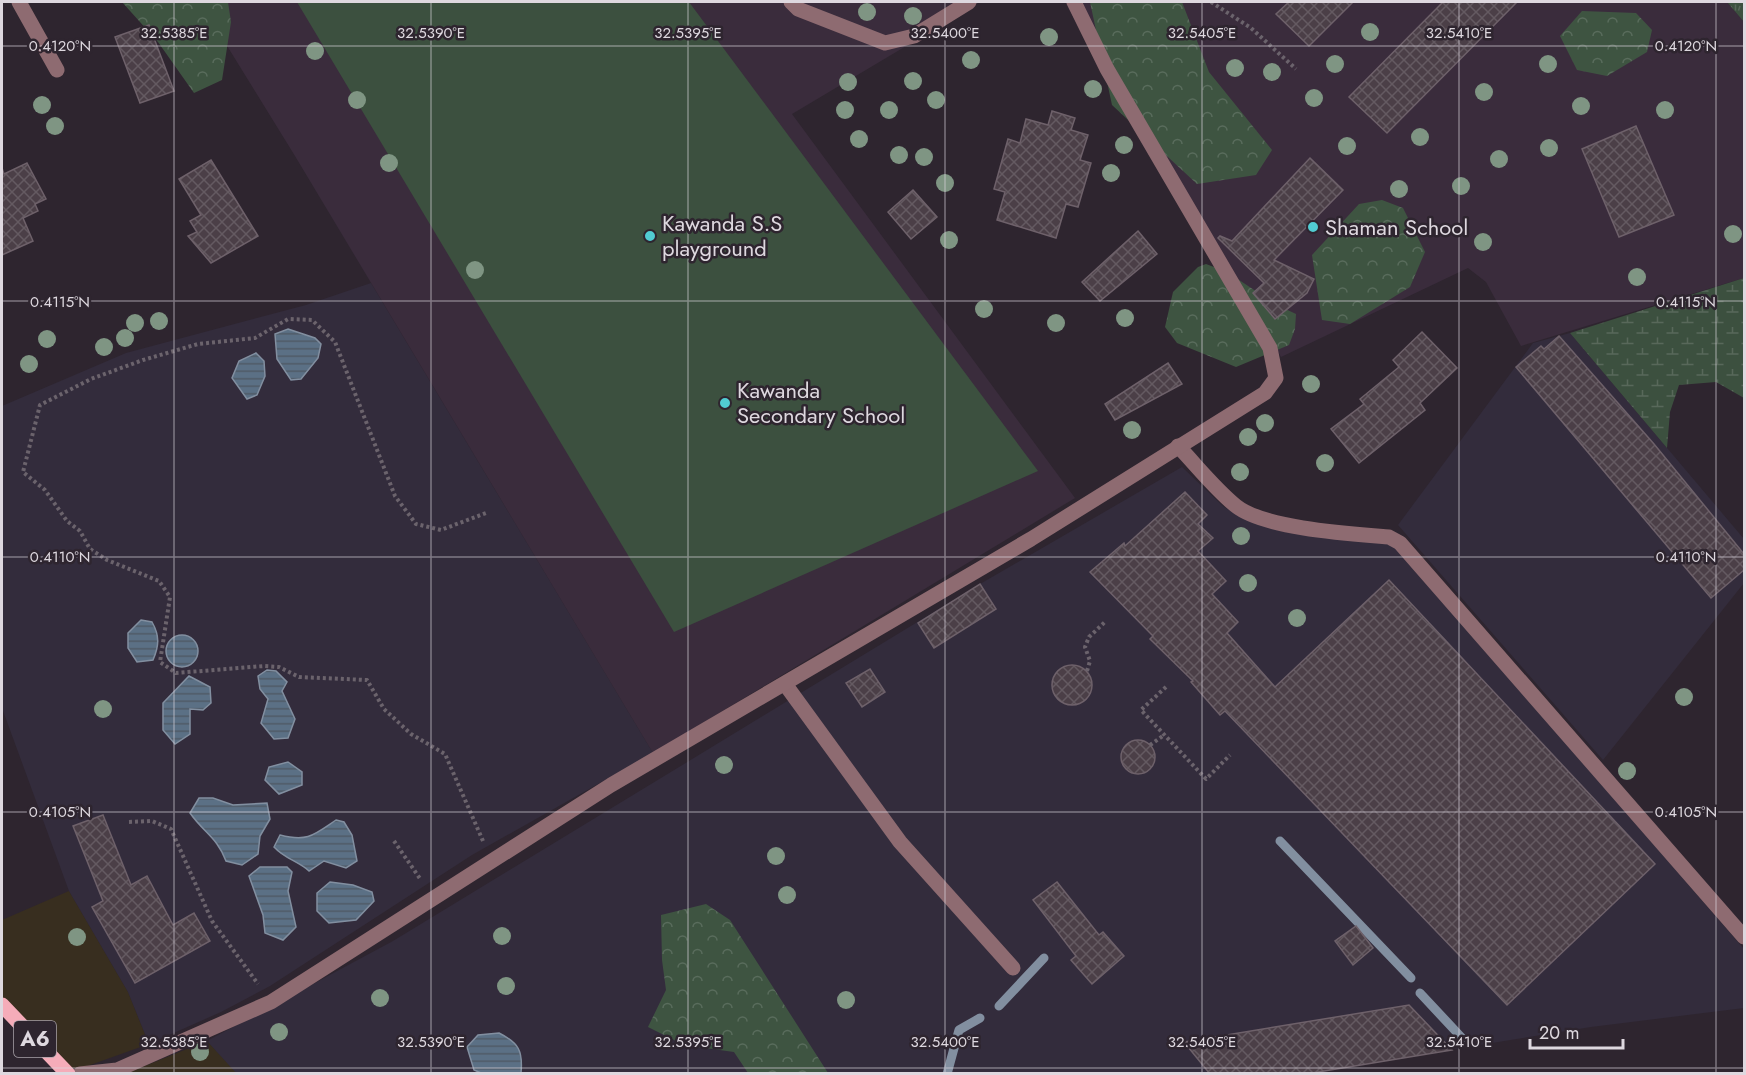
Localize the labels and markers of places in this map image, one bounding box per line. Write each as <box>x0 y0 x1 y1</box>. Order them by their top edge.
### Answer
place label: Kawanda S.S playground <box>662 207 782 264</box>
place label: Shaman School <box>1325 211 1468 243</box>
marker: Shaman School <box>1306 220 1320 234</box>
marker: Kawanda S.S playground <box>643 229 657 243</box>
place label: Kawanda Secondary School <box>737 374 905 431</box>
marker: Kawanda Secondary School <box>718 396 732 410</box>

